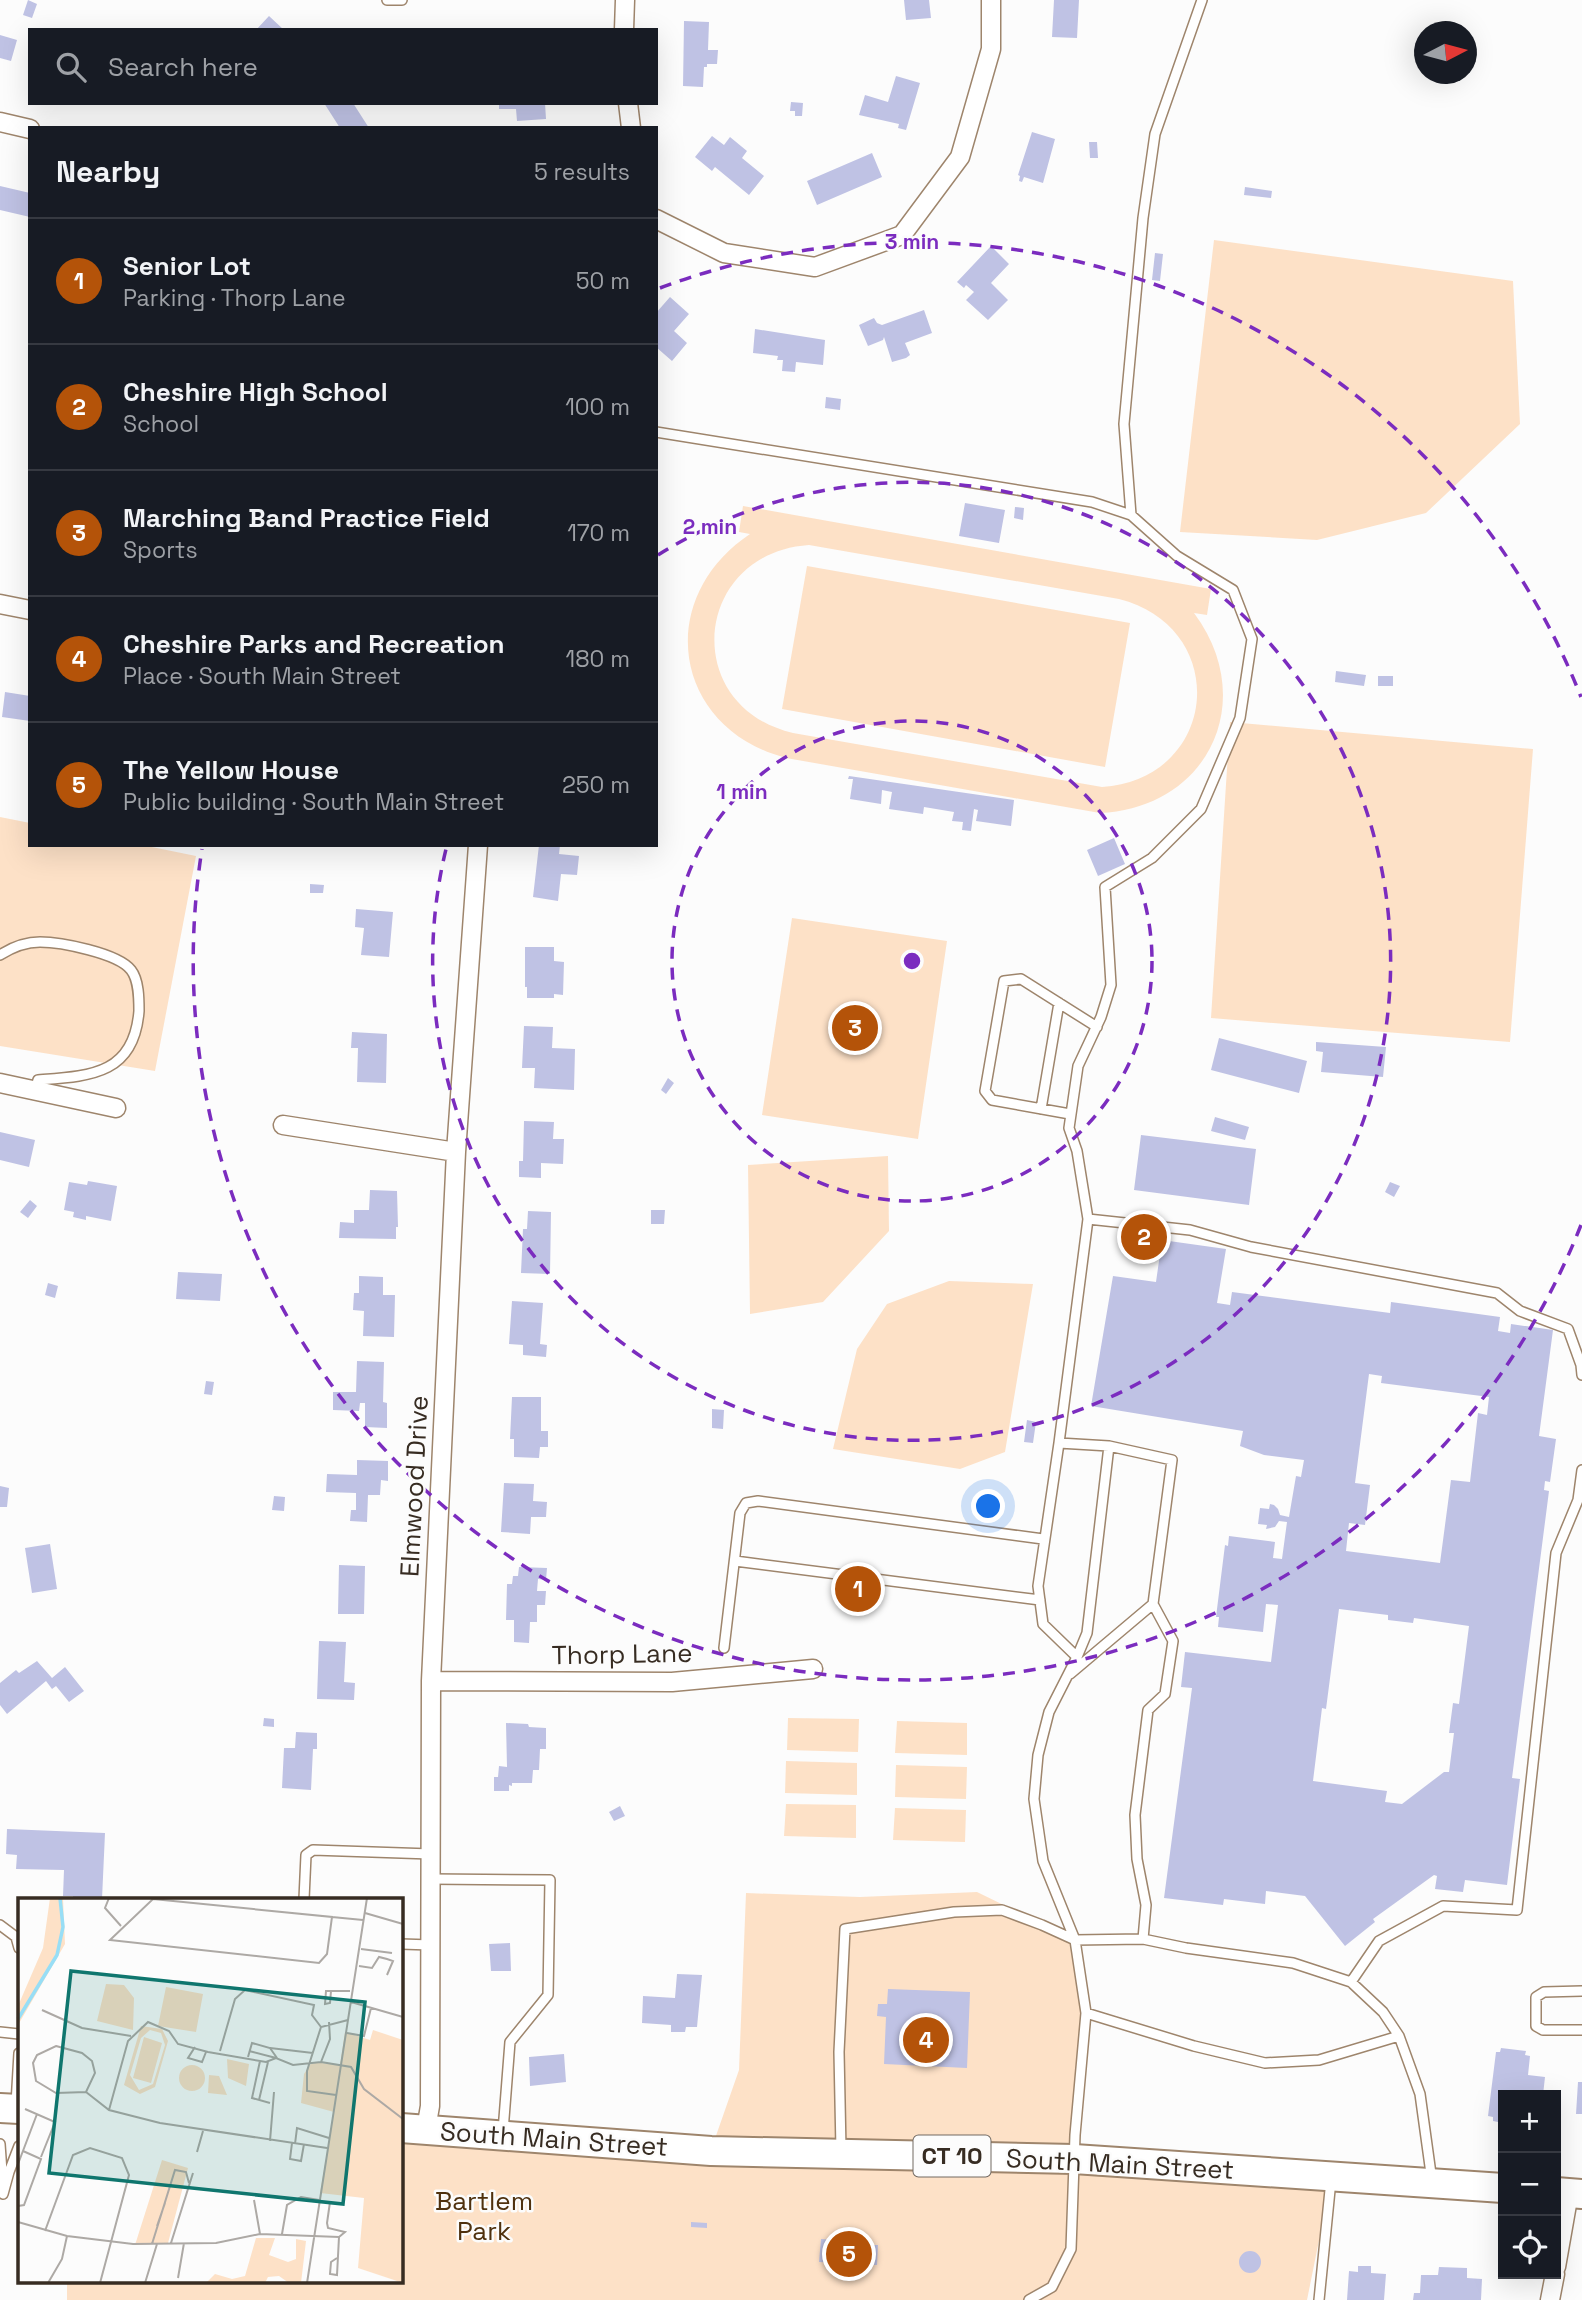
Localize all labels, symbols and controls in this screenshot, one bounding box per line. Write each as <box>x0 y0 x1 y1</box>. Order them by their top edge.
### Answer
north arrow <box>1414 21 1477 84</box>
search box <box>28 28 658 105</box>
icon: search <box>52 48 90 86</box>
text: Search here <box>108 50 258 84</box>
text: Nearby <box>56 152 160 191</box>
text: 5 results <box>534 157 630 187</box>
text: 3 min <box>885 228 939 255</box>
text: Senior Lot <box>123 249 251 283</box>
text: 1 <box>74 266 84 296</box>
text: 50 m <box>576 266 630 296</box>
text: Parking · Thorp Lane <box>123 283 346 313</box>
text: Cheshire High School <box>123 375 388 409</box>
text: 2 <box>72 392 86 422</box>
text: 100 m <box>565 392 630 422</box>
text: School <box>123 409 199 439</box>
text: Marching Band Practice Field <box>123 501 490 535</box>
text: 2 min <box>683 513 737 540</box>
text: 3 <box>72 518 86 548</box>
text: 170 m <box>567 518 630 548</box>
text: Sports <box>123 535 198 565</box>
text: Cheshire Parks and Recreation <box>123 627 505 661</box>
text: 4 <box>72 644 86 674</box>
text: 180 m <box>566 644 630 674</box>
text: Place · South Main Street <box>123 661 401 691</box>
text: The Yellow House <box>123 753 339 787</box>
text: 5 <box>72 770 86 800</box>
text: 250 m <box>562 770 630 800</box>
text: 1 min <box>716 778 768 805</box>
text: Public building · South Main Street <box>123 787 504 817</box>
centre of rings <box>900 949 924 973</box>
pin: 3 <box>832 1002 878 1054</box>
pin: 2 <box>1121 1211 1167 1263</box>
street label: Elmwood Drive <box>392 1394 436 1578</box>
your location <box>971 1489 1005 1523</box>
pin: 1 <box>835 1563 881 1615</box>
street label: Thorp Lane <box>551 1636 693 1672</box>
inset map <box>18 1898 402 2282</box>
pin: 4 <box>903 2014 949 2066</box>
map controls <box>1498 2090 1561 2279</box>
button: + <box>1498 2090 1561 2153</box>
street label: South Main Street <box>439 2114 669 2164</box>
road number: CT 10 <box>914 2136 990 2176</box>
street label: South Main Street <box>1005 2141 1235 2187</box>
button: − <box>1498 2153 1561 2216</box>
park label: Bartlem Park <box>435 2184 533 2248</box>
button: locate <box>1498 2216 1561 2279</box>
pin: 5 <box>826 2228 872 2280</box>

